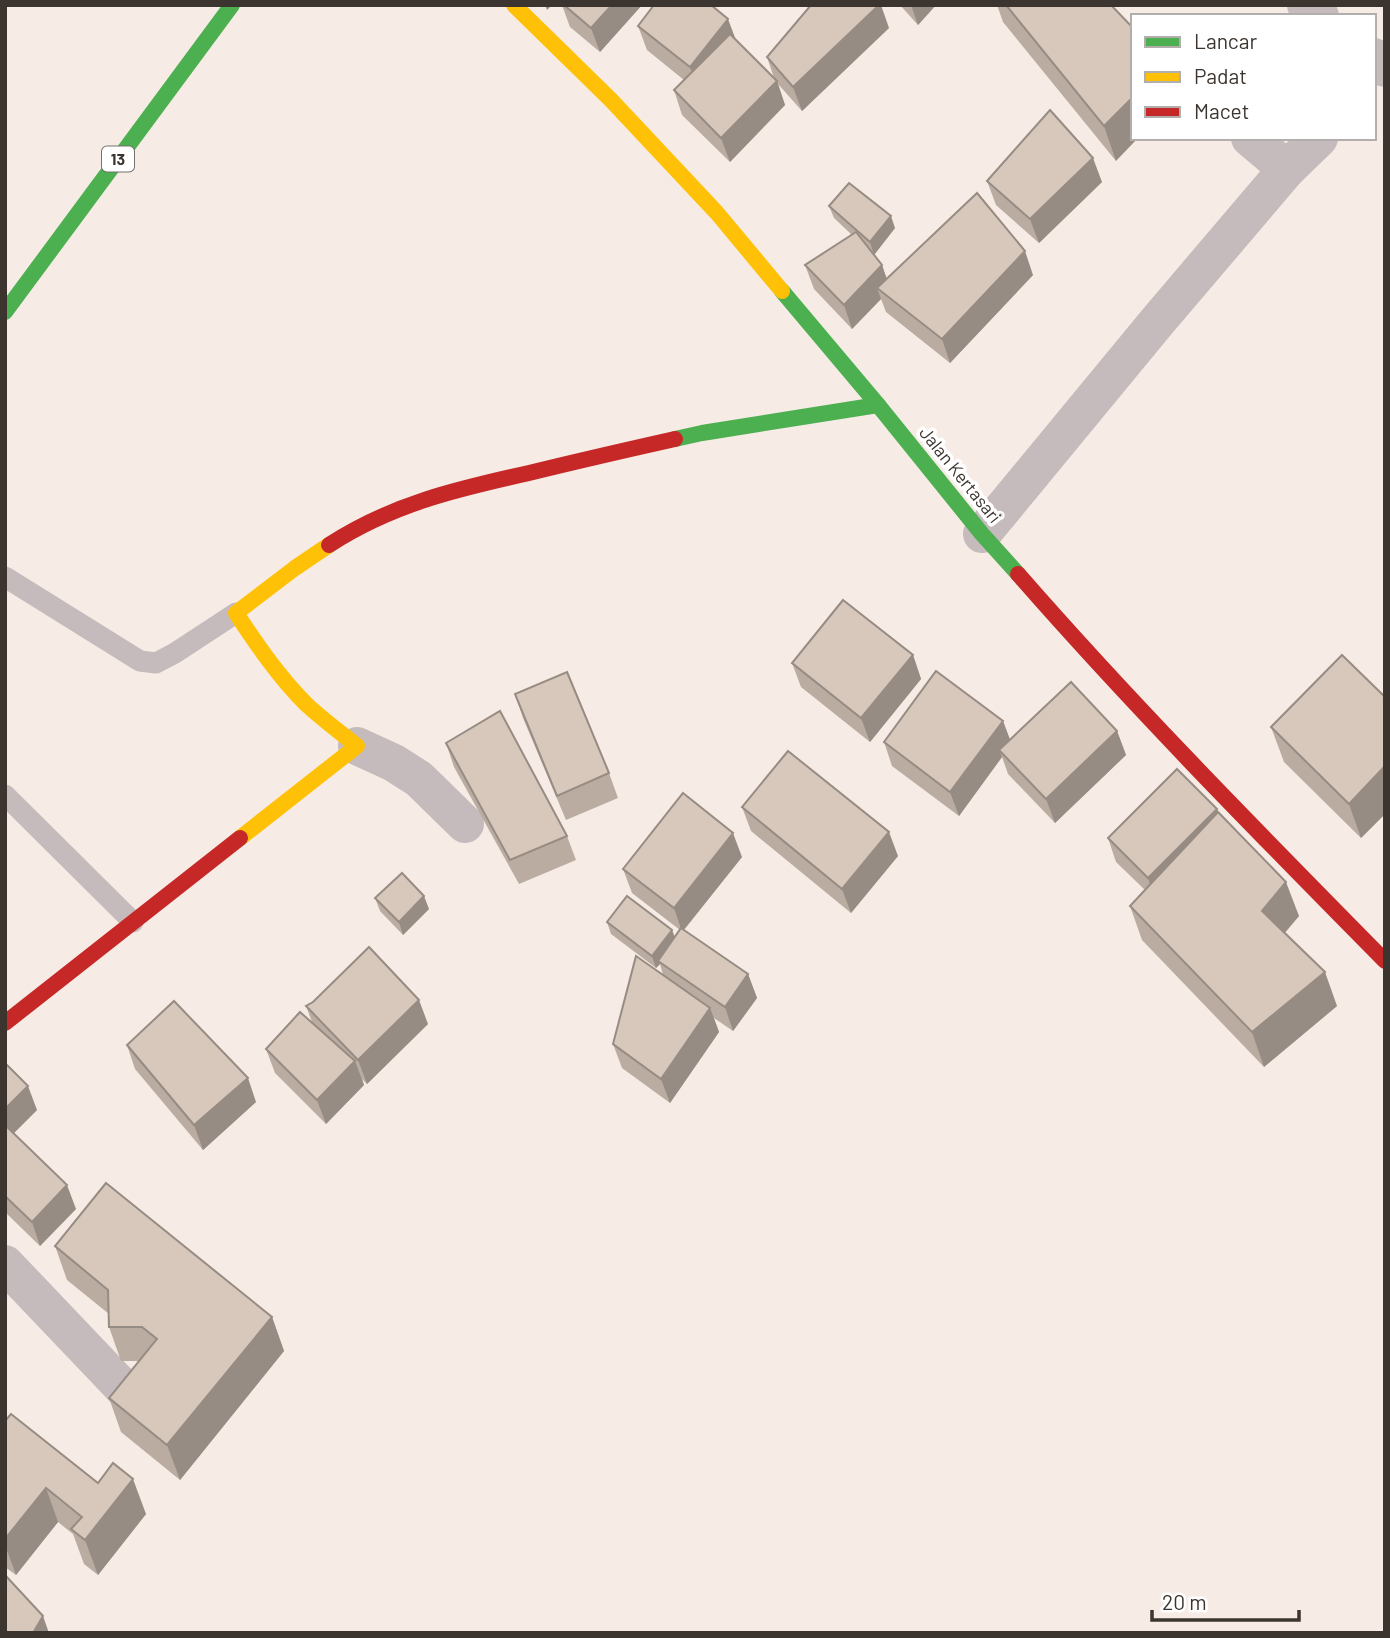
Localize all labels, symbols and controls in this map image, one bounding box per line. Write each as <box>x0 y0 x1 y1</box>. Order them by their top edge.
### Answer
legend <box>1131 14 1376 140</box>
text: Lancar <box>1194 28 1257 53</box>
text: Padat <box>1194 63 1247 88</box>
text: Macet <box>1194 98 1249 123</box>
road number: 13 <box>102 146 134 172</box>
street label: Jalan Kertasari <box>915 422 1006 527</box>
scale bar <box>1152 1578 1299 1622</box>
text: 20 m <box>1162 1589 1207 1614</box>

